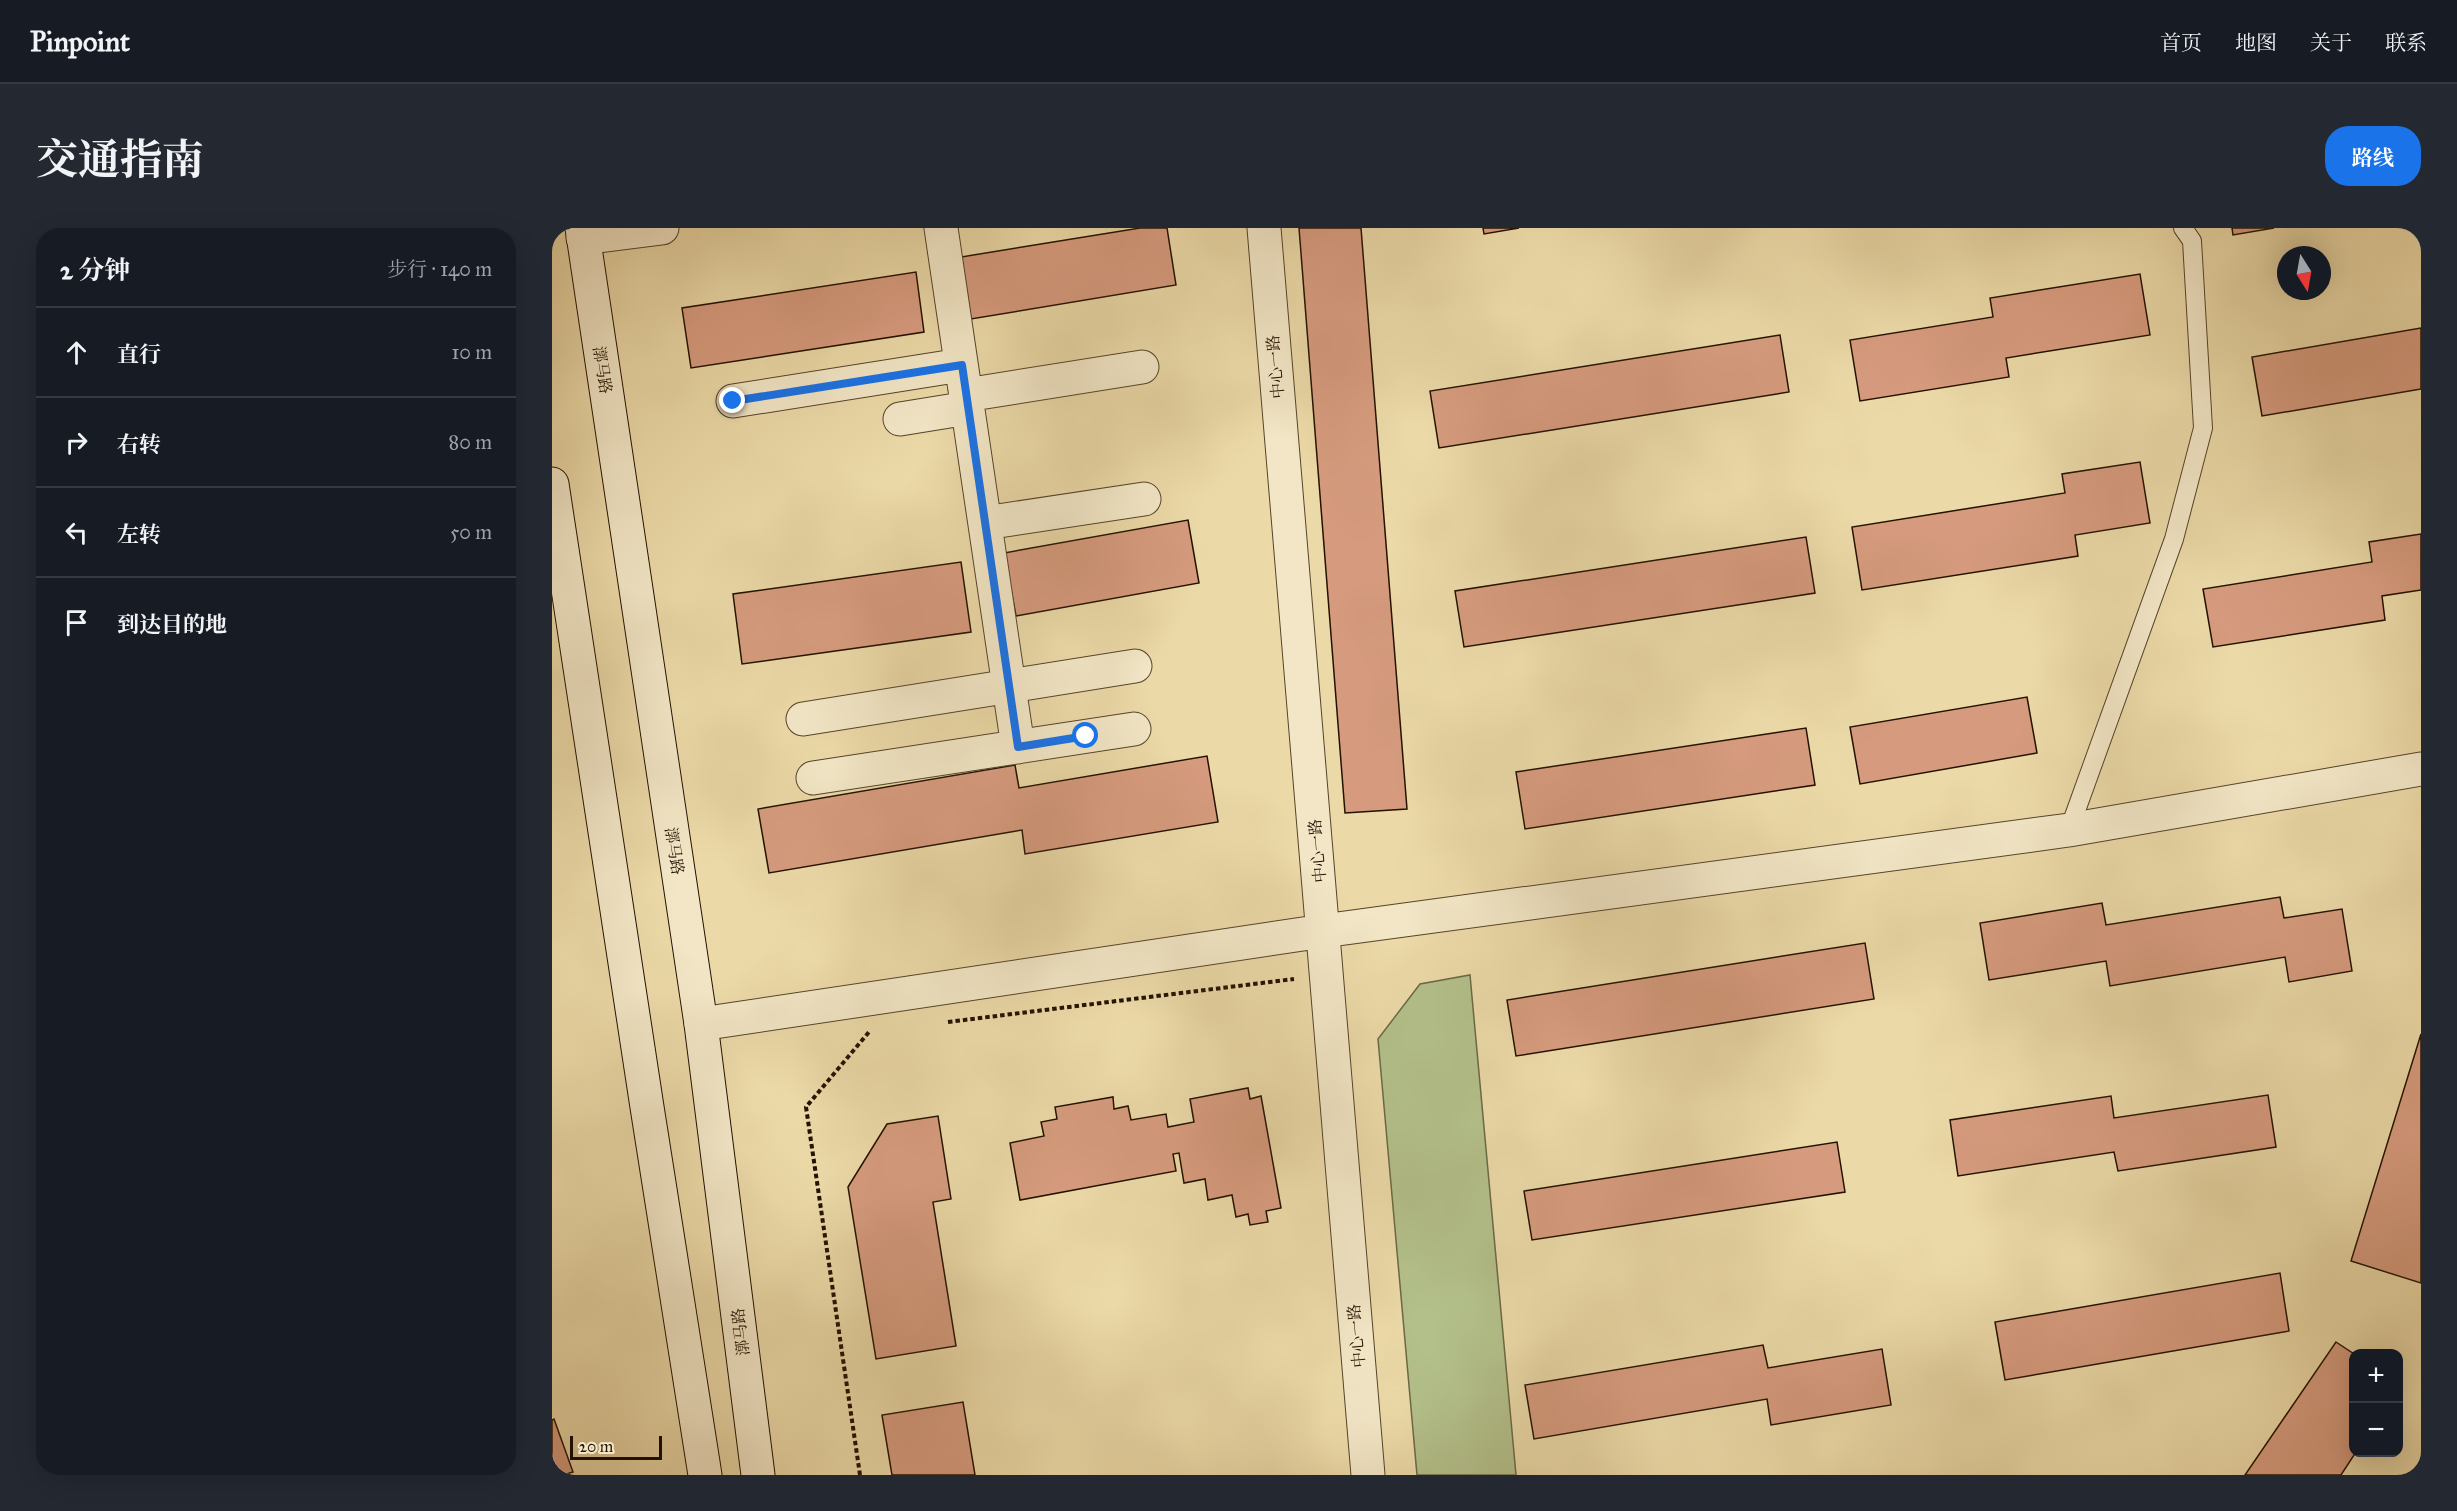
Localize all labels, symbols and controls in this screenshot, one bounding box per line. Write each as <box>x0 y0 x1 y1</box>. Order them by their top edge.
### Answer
text: Pinpoint <box>30 24 130 59</box>
text: 首页 <box>2160 30 2202 56</box>
text: 地图 <box>2235 30 2277 56</box>
text: 关于 <box>2310 30 2352 56</box>
text: 联系 <box>2385 30 2427 56</box>
button: 路线 <box>2325 126 2421 186</box>
text: 交通指南 <box>36 134 204 186</box>
north arrow <box>2277 246 2331 300</box>
text: 2 分钟 <box>60 254 130 286</box>
text: 步行 · 140 m <box>387 257 492 281</box>
street label: 中心一路 <box>1263 334 1288 400</box>
icon: ahead <box>60 336 93 369</box>
text: 10 m <box>451 340 492 364</box>
text: 直行 <box>117 341 161 368</box>
street label: 漷马路 <box>589 345 616 395</box>
route end <box>719 387 745 413</box>
icon: right <box>60 426 93 459</box>
text: 80 m <box>449 430 492 454</box>
text: 右转 <box>117 431 161 458</box>
icon: left <box>60 516 93 549</box>
text: 50 m <box>450 520 492 544</box>
text: 左转 <box>117 521 161 548</box>
icon: arrive <box>60 606 93 639</box>
text: 到达目的地 <box>117 611 227 638</box>
route start <box>1072 722 1098 748</box>
street label: 中心一路 <box>1305 818 1330 884</box>
street label: 漷马路 <box>661 826 688 876</box>
street label: 中心一路 <box>1344 1303 1369 1369</box>
street label: 漷马路 <box>728 1307 753 1357</box>
map controls <box>2349 1349 2403 1457</box>
button: + <box>2349 1349 2403 1403</box>
button: − <box>2349 1403 2403 1457</box>
scale bar <box>570 1433 662 1460</box>
text: 20 m <box>579 1437 613 1456</box>

